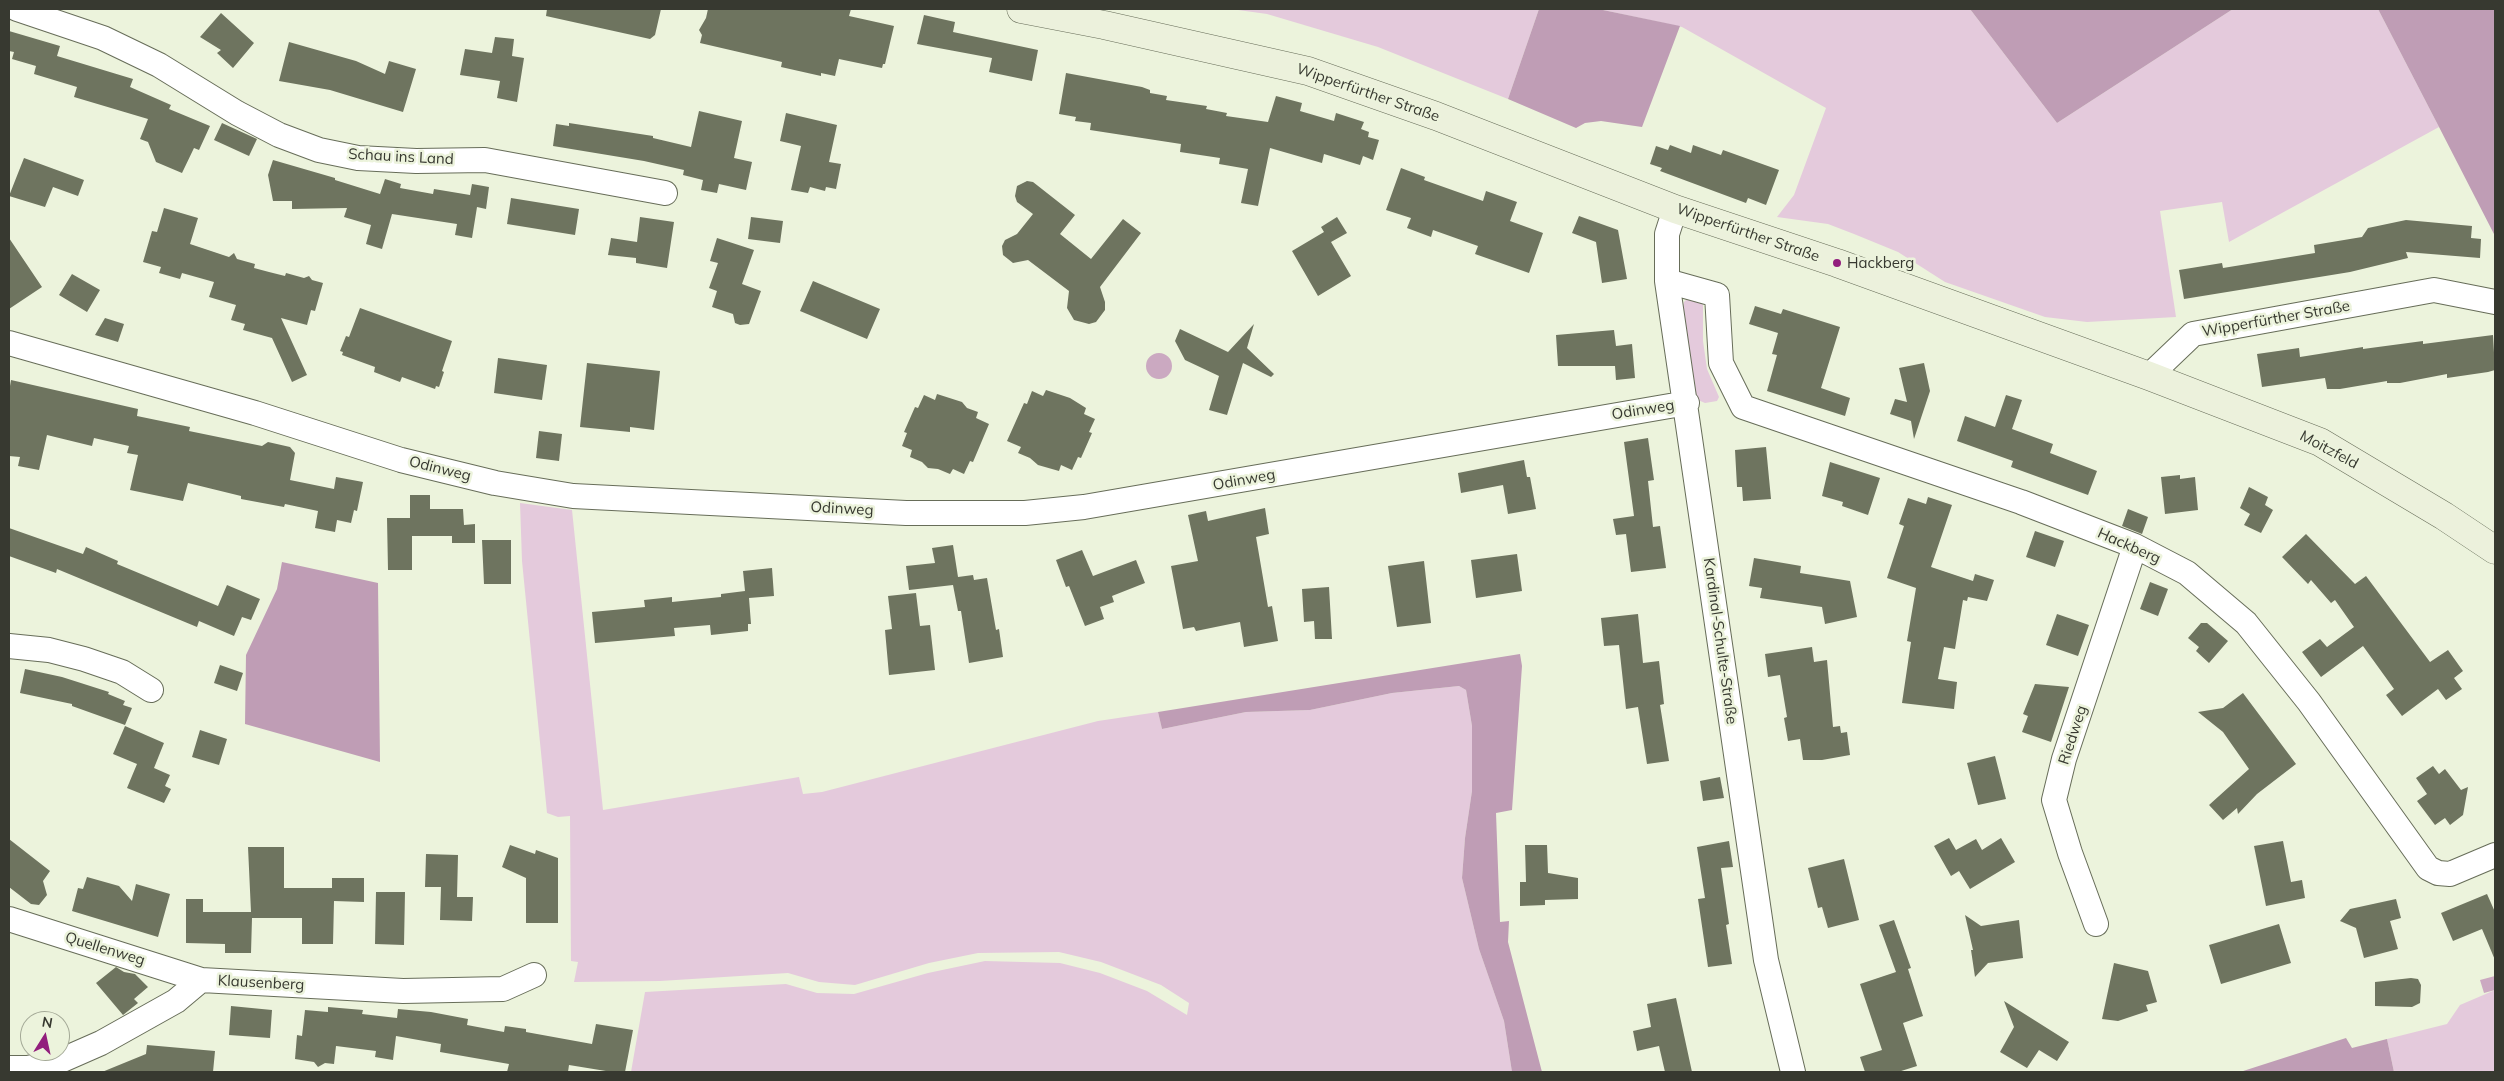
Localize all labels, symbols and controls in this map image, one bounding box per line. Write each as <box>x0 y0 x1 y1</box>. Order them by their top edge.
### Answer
street label: Wipperfürther Straße <box>1294 60 1442 126</box>
street label: Schau ins Land <box>348 145 454 169</box>
street label: Wipperfürther Straße <box>1674 200 1822 266</box>
place label: Hackberg <box>1847 254 1914 272</box>
marker: Hackberg <box>1831 257 1843 269</box>
street label: Wipperfürther Straße <box>2201 297 2351 341</box>
street label: Odinweg <box>1610 396 1676 424</box>
street label: Moitzfeld <box>2297 427 2361 473</box>
street label: Odinweg <box>407 453 473 485</box>
street label: Odinweg <box>1211 466 1277 494</box>
street label: Odinweg <box>810 498 874 520</box>
street label: Hackberg <box>2095 524 2163 568</box>
street label: Kardinal-Schulte-Straße <box>1699 557 1741 725</box>
street label: Riedweg <box>2055 703 2091 767</box>
street label: Quellenweg <box>63 928 147 970</box>
street label: Klausenberg <box>217 972 305 994</box>
north arrow <box>20 1011 70 1061</box>
text: N <box>41 1012 54 1032</box>

